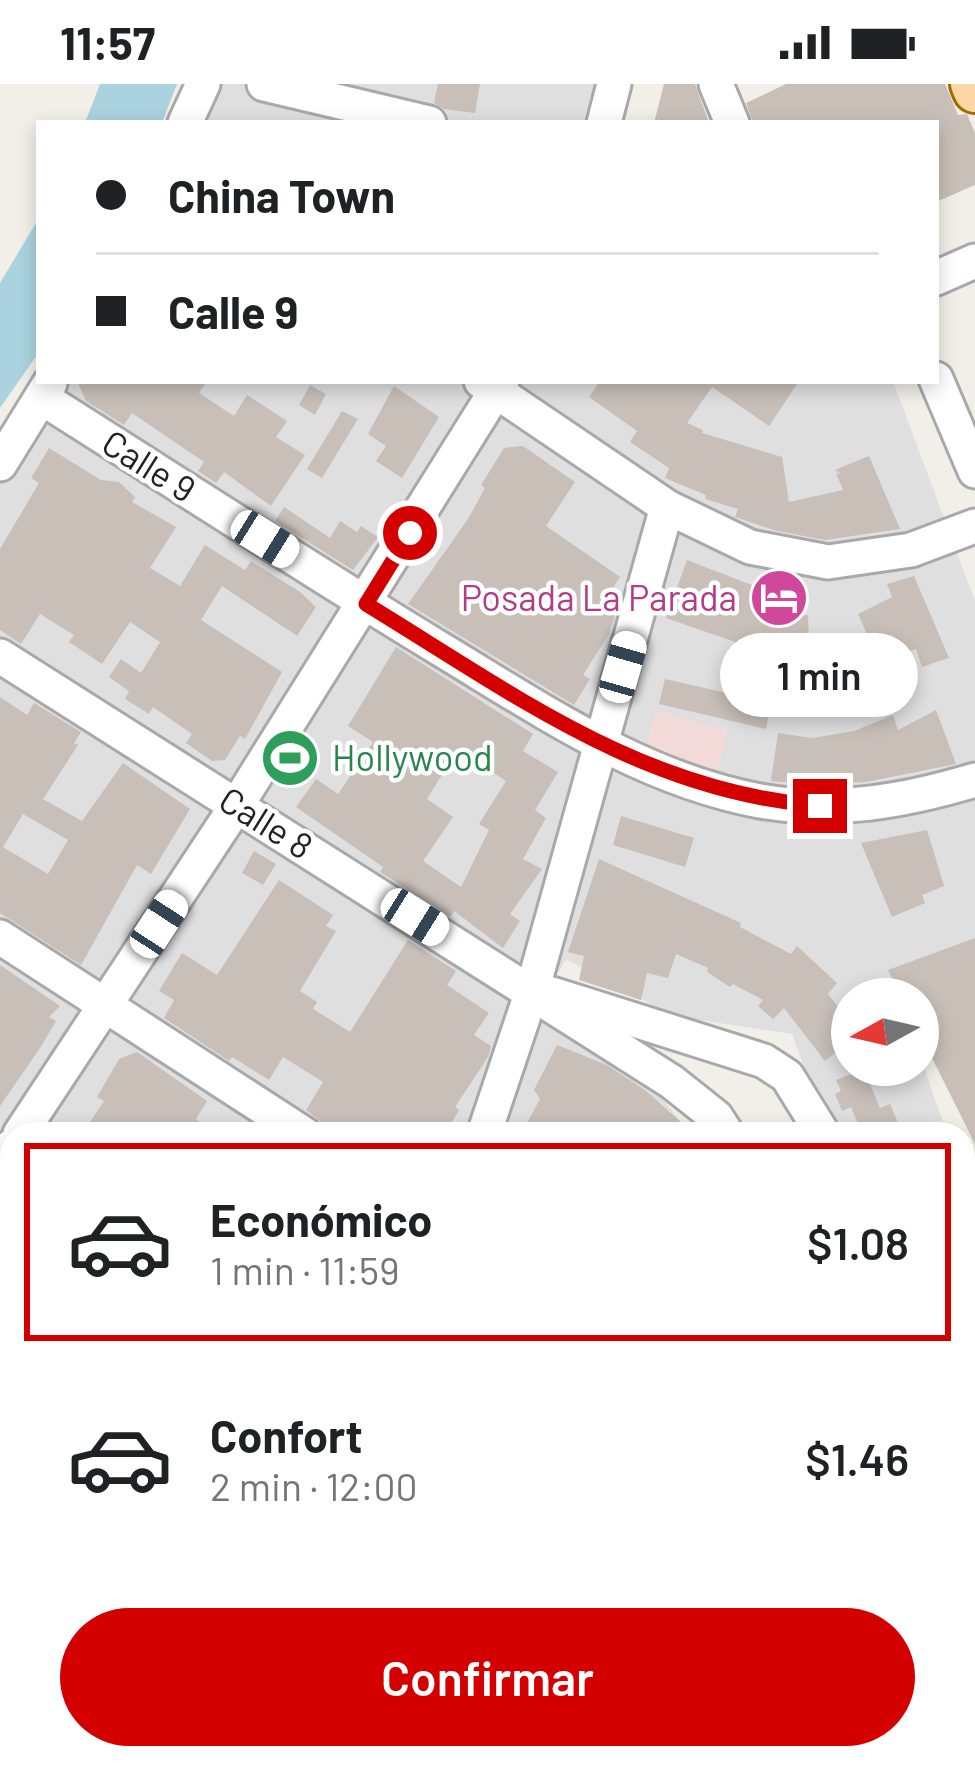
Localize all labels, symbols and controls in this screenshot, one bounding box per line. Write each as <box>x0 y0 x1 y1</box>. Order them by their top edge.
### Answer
text: 11:57 <box>60 15 155 69</box>
text: China Town <box>168 168 395 222</box>
text: Calle 9 <box>168 284 298 338</box>
street label: Calle 9 <box>95 420 204 510</box>
car <box>225 505 305 573</box>
route start <box>383 506 437 560</box>
hotel icon: Posada La Parada <box>748 567 810 629</box>
place label: Posada La Parada <box>461 575 737 618</box>
car <box>596 627 650 707</box>
callout: 1 min <box>721 632 919 716</box>
text: 1 min <box>776 651 862 698</box>
sports icon: Hollywood <box>259 727 321 789</box>
place label: Hollywood <box>332 735 493 778</box>
street label: Calle 8 <box>212 777 321 867</box>
route end <box>793 779 847 833</box>
car <box>375 883 455 951</box>
car <box>124 884 194 964</box>
north arrow <box>831 978 939 1086</box>
map controls <box>831 978 939 1086</box>
icon: car <box>66 1188 174 1296</box>
text: Económico <box>210 1192 432 1246</box>
text: $1.08 <box>807 1215 909 1269</box>
text: 1 min · 11:59 <box>210 1246 399 1293</box>
icon: car <box>66 1404 174 1512</box>
text: Confort <box>210 1408 363 1462</box>
text: $1.46 <box>805 1431 909 1485</box>
text: 2 min · 12:00 <box>210 1462 418 1509</box>
button: Confirmar <box>60 1608 915 1746</box>

